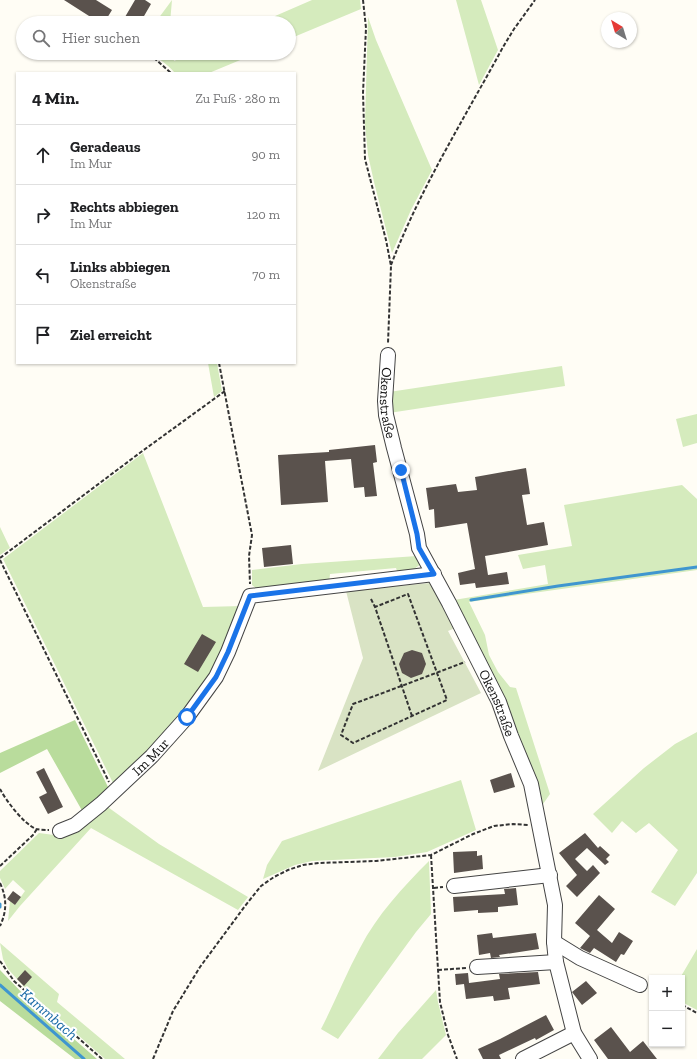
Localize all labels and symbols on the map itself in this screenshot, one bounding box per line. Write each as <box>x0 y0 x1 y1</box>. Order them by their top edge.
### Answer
north arrow <box>601 12 637 48</box>
street label: Okenstraße <box>376 367 399 440</box>
route end <box>392 461 410 479</box>
street label: Okenstraße <box>475 667 519 739</box>
route start <box>178 708 196 726</box>
street label: Im Mur <box>129 735 173 779</box>
water label: Kammbach <box>17 984 81 1044</box>

